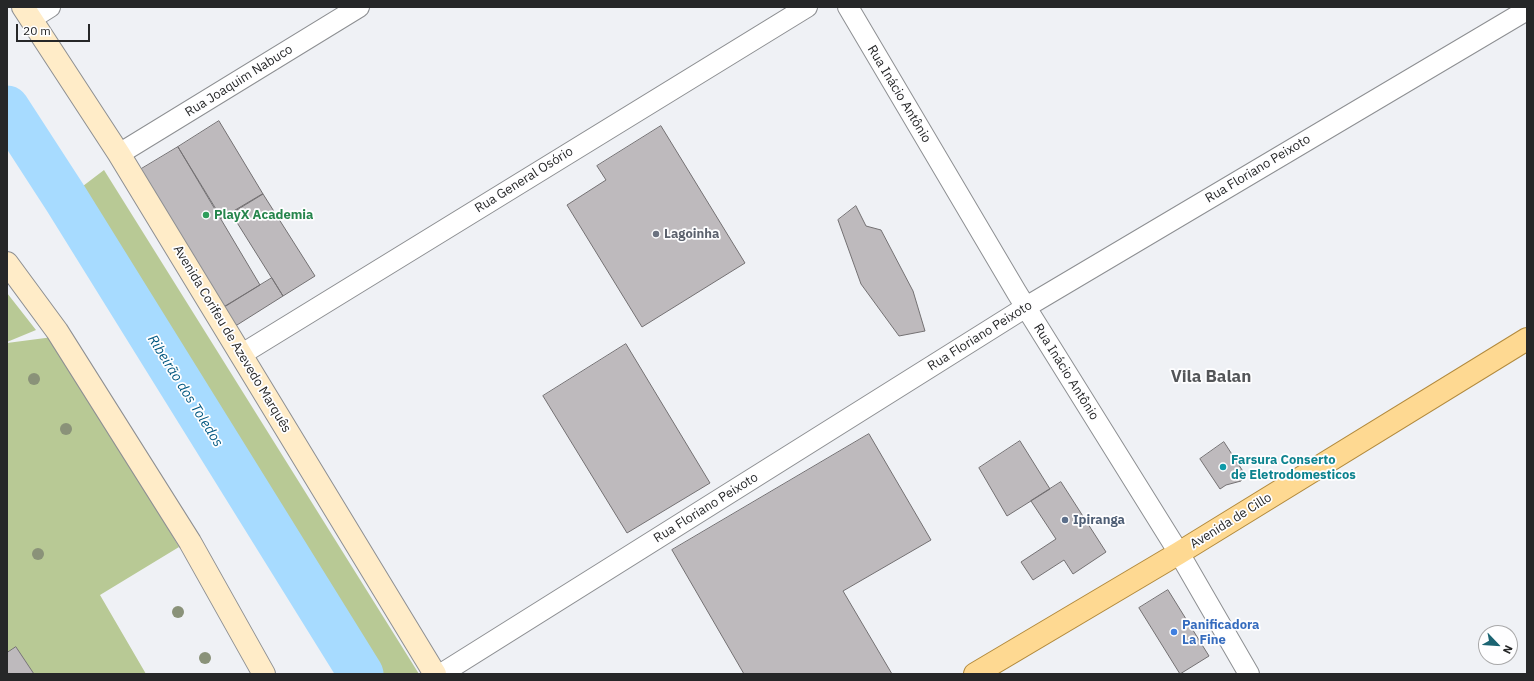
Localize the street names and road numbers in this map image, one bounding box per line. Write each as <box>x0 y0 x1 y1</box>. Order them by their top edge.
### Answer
street label: Rua Joaquim Nabuco <box>182 42 296 120</box>
street label: Rua Inácio Antônio <box>864 42 934 146</box>
street label: Rua Floriano Peixoto <box>1203 131 1313 207</box>
street label: Rua General Osório <box>472 144 576 216</box>
street label: Avenida Corifeu de Azevedo Marquês <box>170 242 294 436</box>
street label: Rua Floriano Peixoto <box>925 298 1035 374</box>
street label: Rua Inácio Antônio <box>1030 321 1102 423</box>
street label: Rua Floriano Peixoto <box>651 470 761 546</box>
street label: Avenida de Cillo <box>1187 490 1275 552</box>

